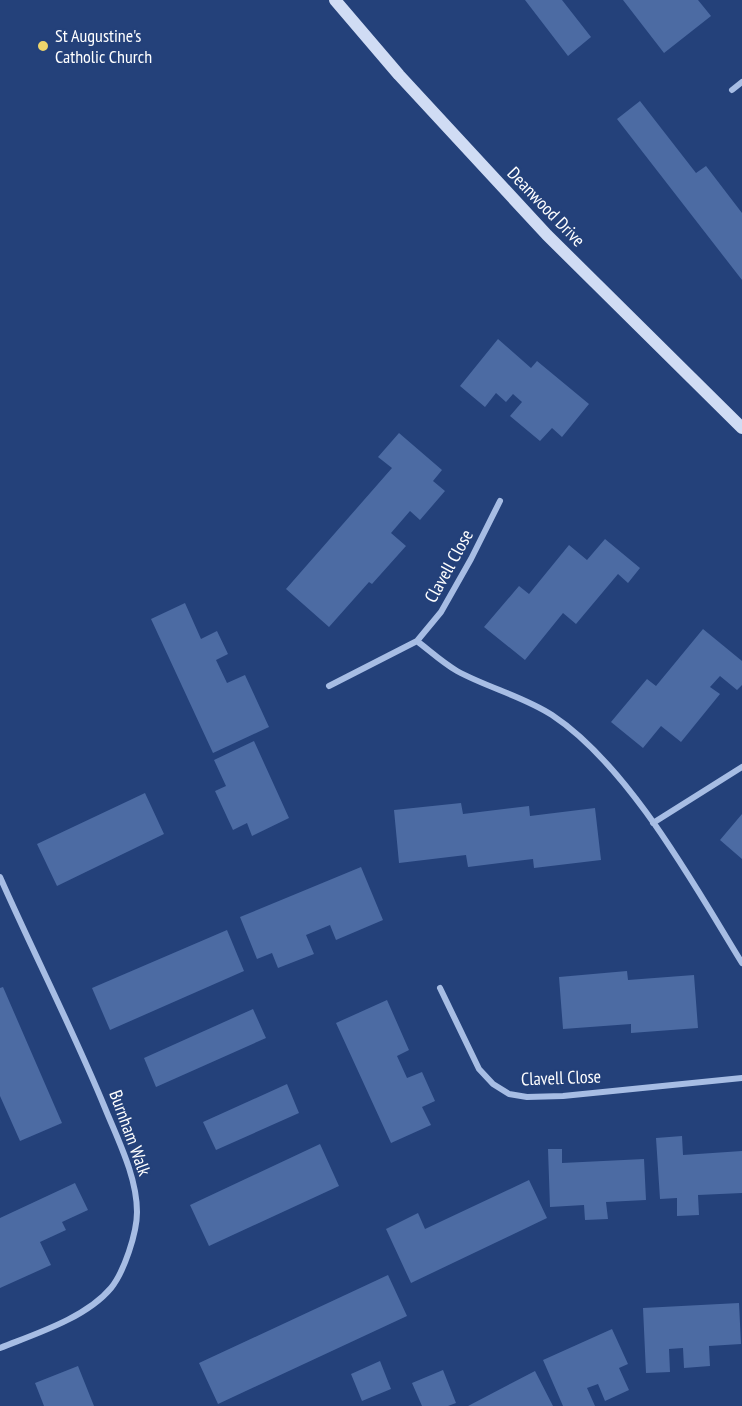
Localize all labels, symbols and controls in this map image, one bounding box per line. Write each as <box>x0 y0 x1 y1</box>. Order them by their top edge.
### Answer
place label: St Augustine's Catholic Church <box>55 24 152 68</box>
marker: St Augustine's Catholic Church <box>36 39 50 53</box>
street label: Deanwood Drive <box>503 162 590 251</box>
street label: Clavell Close <box>419 525 478 606</box>
street label: Clavell Close <box>521 1065 601 1090</box>
street label: Burnham Walk <box>104 1087 157 1179</box>

